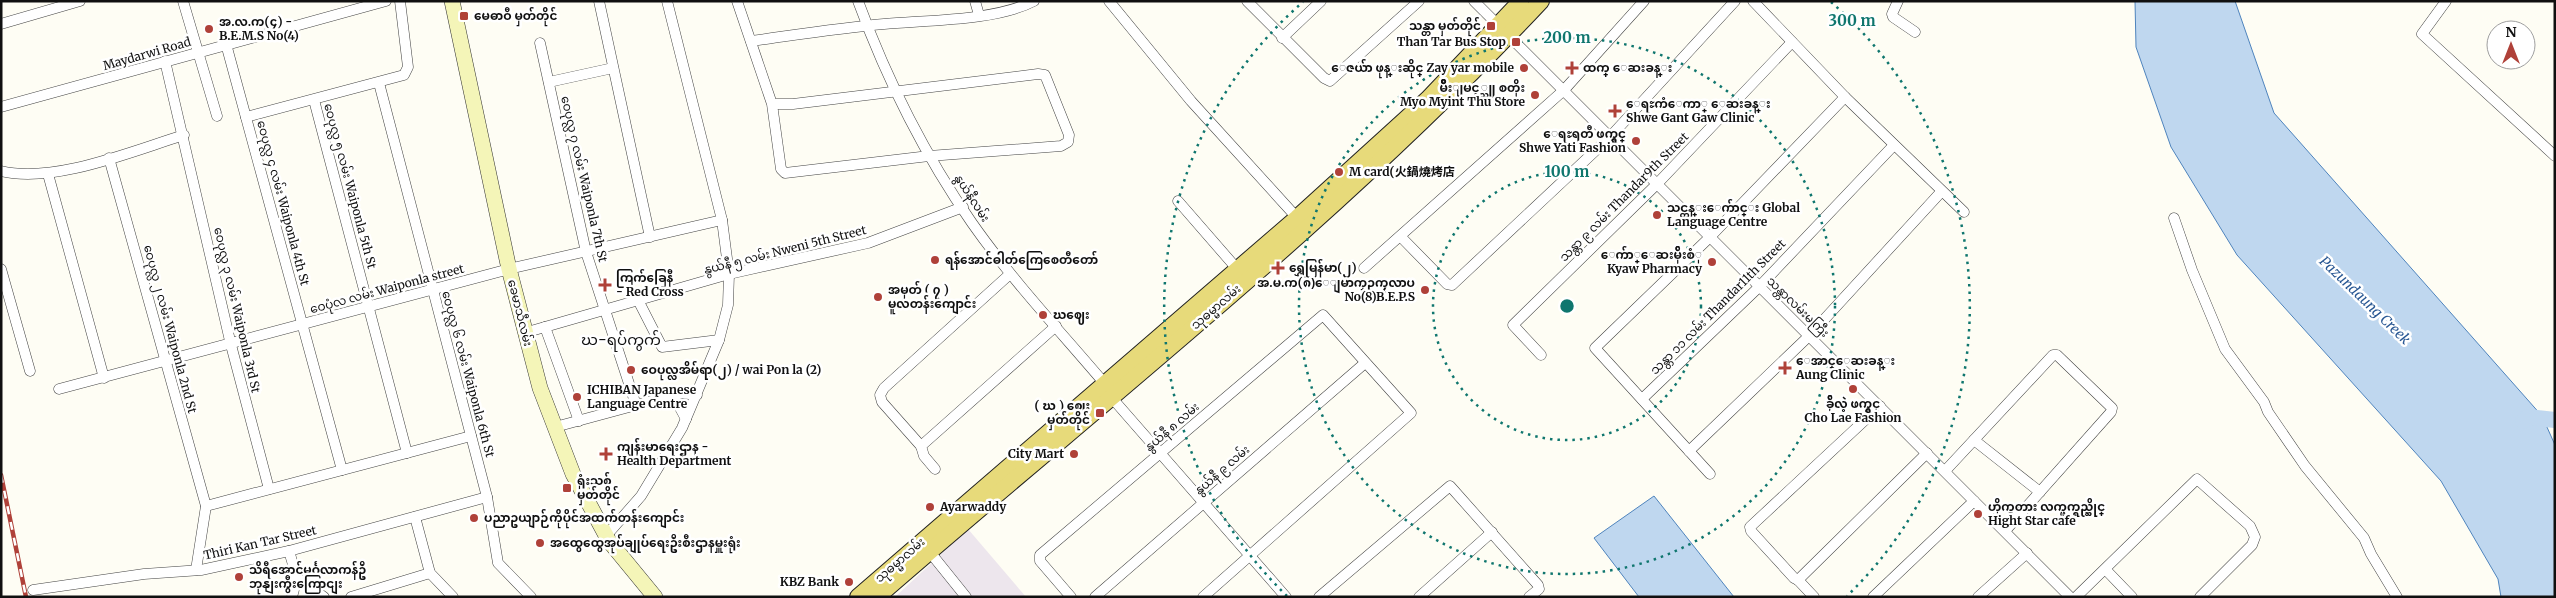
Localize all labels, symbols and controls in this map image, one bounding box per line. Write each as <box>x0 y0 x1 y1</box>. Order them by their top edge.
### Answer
place label: မေဓာဝီ မှတ်တိုင် <box>474 6 557 27</box>
marker: မေဓာဝီ မှတ်တိုင် <box>458 10 470 22</box>
text: 300 m <box>1828 11 1876 30</box>
place label: အ.လ.က(၄) - B.E.M.S No(4) <box>219 14 299 43</box>
place label: သန္တာ မှတ်တိုင် <box>1409 16 1481 37</box>
marker: သန္တာ မှတ်တိုင် <box>1485 20 1497 32</box>
north arrow <box>2486 20 2536 70</box>
marker: အ.လ.က(၄) - B.E.M.S No(4) <box>203 23 215 35</box>
text: N <box>2505 23 2517 41</box>
text: 200 m <box>1543 28 1591 47</box>
street label: Maydarwi Road <box>101 34 192 73</box>
place label: Than Tar Bus Stop <box>1397 34 1506 49</box>
marker: Than Tar Bus Stop <box>1510 36 1522 48</box>
place label: ေဇယ်ာ ဖုန္းဆိုင္ Zay yar mobile <box>1331 58 1515 79</box>
place label: ထက္ ေဆးခန္း <box>1583 60 1672 78</box>
marker: ထက္ ေဆးခန္း <box>1565 61 1579 75</box>
marker: ေဇယ်ာ ဖုန္းဆိုင္ Zay yar mobile <box>1518 62 1530 74</box>
place label: မ်ိဳးျမင့္သူ စတိုး Myo Myint Thu Store <box>1400 78 1526 109</box>
marker: မ်ိဳးျမင့္သူ စတိုး Myo Myint Thu Store <box>1529 89 1541 101</box>
street label: ဝေပုလ္လ ၇ လမ်း Waiponla 7th St <box>555 94 612 264</box>
place label: ေရႊကံေကာ္ ေဆးခန္း Shwe Gant Gaw Clinic <box>1626 96 1771 125</box>
street label: ဝေပုလ္လ ၅ လမ်း Waiponla 5th St <box>318 101 381 271</box>
marker: ေရႊကံေကာ္ ေဆးခန္း Shwe Gant Gaw Clinic <box>1608 104 1622 118</box>
street label: ဝေပုလ္လ ၄ လမ်း Waiponla 4th St <box>251 118 314 288</box>
place label: ေရႊရတီ ဖက္ရွင္ Shwe Yati Fashion <box>1519 125 1626 155</box>
street label: သန္တာ ၉ လမ်း Thandar9th Street <box>1555 128 1694 266</box>
marker: ေရႊရတီ ဖက္ရွင္ Shwe Yati Fashion <box>1630 135 1642 147</box>
text: 100 m <box>1545 162 1589 181</box>
place label: M card(火鍋燒烤店 <box>1349 164 1455 179</box>
marker: M card(火鍋燒烤店 <box>1333 166 1345 178</box>
street label: နွယ်နီလမ်း <box>949 171 994 226</box>
place label: သင္တန္းေက်ာင္း Global Language Centre <box>1667 198 1800 229</box>
marker: သင္တန္းေက်ာင္း Global Language Centre <box>1651 209 1663 221</box>
street label: နွယ်နီ ၅ လမ်း Nweni 5th Street <box>702 221 869 280</box>
street label: ဝေပုလ္လ ၃ လမ်း Waiponla 3rd St <box>208 225 265 395</box>
street label: သန္တာ ၁၁ လမ်း Thandar11th Street <box>1646 235 1791 380</box>
street label: ဝေပုလ္လ ၂ လမ်း Waiponla 2nd St <box>138 243 201 416</box>
place label: ေက်ာ္ေဆးမ်ိုးစံု Kyaw Pharmacy <box>1601 245 1703 276</box>
place label: ရန်အောင်ဓါတ်ကြေစေတီတော် <box>945 250 1098 270</box>
water label: Pazundaung Creek <box>2316 252 2414 348</box>
marker: ရန်အောင်ဓါတ်ကြေစေတီတော် <box>929 254 941 266</box>
marker: ေက်ာ္ေဆးမ်ိုးစံု Kyaw Pharmacy <box>1706 256 1718 268</box>
place label: ရွှေမြန်မာ(၂) <box>1289 258 1357 278</box>
street label: ဝေပုံလ လမ်း Waiponla street <box>308 260 467 319</box>
marker: ရွှေမြန်မာ(၂) <box>1271 261 1285 275</box>
place label: ကြက်ခြေနီ - Red Cross <box>616 268 684 299</box>
street label: သန္တာလမ်းမကြီး <box>1762 272 1833 342</box>
place label: အ.မ.က(၈)ေျမာက္ဥကၠလာပ No(8)B.E.P.S <box>1257 275 1415 304</box>
street label: ခေမာသီလမ်း <box>505 278 537 348</box>
marker: ကြက်ခြေနီ - Red Cross <box>598 278 612 292</box>
place label: အမှတ် ( ၇ ) မူလတန်းကျောင်း <box>888 280 976 315</box>
street label: သုဓမ္မာလမ်း <box>1187 280 1246 335</box>
marker: အ.မ.က(၈)ေျမာက္ဥကၠလာပ No(8)B.E.P.S <box>1419 284 1431 296</box>
street label: ဝေပုလ္လ ၆ လမ်း Waiponla 6th St <box>436 289 499 460</box>
marker: အမှတ် ( ၇ ) မူလတန်းကျောင်း <box>872 291 884 303</box>
centre of rings <box>1558 297 1576 315</box>
place label: ဃဈေး <box>1053 307 1090 325</box>
marker: ဃဈေး <box>1037 309 1049 321</box>
district label: ဃ-ရပ်ကွက် <box>581 330 661 352</box>
place label: ေအာင္ေဆးခန္း Aung Clinic <box>1795 353 1895 382</box>
place label: ဝေပုလ္လအိမ်ရာ(၂) / wai Pon la (2) <box>641 360 821 381</box>
marker: ေအာင္ေဆးခန္း Aung Clinic <box>1778 361 1792 375</box>
marker: ဝေပုလ္လအိမ်ရာ(၂) / wai Pon la (2) <box>625 364 637 376</box>
place label: ICHIBAN Japanese Language Centre <box>587 382 697 411</box>
marker: ခ်ိုလဲ့ ဖက္ရွင္ Cho Lae Fashion <box>1847 383 1859 395</box>
marker: ICHIBAN Japanese Language Centre <box>571 391 583 403</box>
place label: ခ်ိုလဲ့ ဖက္ရွင္ Cho Lae Fashion <box>1805 394 1901 425</box>
place label: ( ဃ ) ဈေး မှတ်တိုင် <box>1034 398 1090 431</box>
street label: နွယ်နီ ၈ လမ်း <box>1141 398 1204 457</box>
marker: ( ဃ ) ဈေး မှတ်တိုင် <box>1094 407 1106 419</box>
place label: ကျန်းမာရေးဌာန - Health Department <box>617 437 731 468</box>
street label: နွယ်နီ ၉ လမ်း <box>1190 441 1254 500</box>
place label: City Mart <box>1008 446 1064 461</box>
marker: ကျန်းမာရေးဌာန - Health Department <box>599 447 613 461</box>
marker: City Mart <box>1068 448 1080 460</box>
place label: ရုံးသစ် မှတ်တိုင် <box>577 471 620 506</box>
marker: ရုံးသစ် မှတ်တိုင် <box>561 482 573 494</box>
place label: ဟိုက္စတား လက္ဖက္ရည္ဆိုင္ Hight Star cafe <box>1988 498 2105 528</box>
place label: Ayarwaddy <box>939 499 1007 514</box>
marker: Ayarwaddy <box>924 501 936 513</box>
place label: ပညာဥယျာဉ်ကိုပိုင်အထက်တန်းကျောင်း <box>484 508 684 529</box>
marker: ဟိုက္စတား လက္ဖက္ရည္ဆိုင္ Hight Star cafe <box>1972 508 1984 520</box>
marker: ပညာဥယျာဉ်ကိုပိုင်အထက်တန်းကျောင်း <box>468 512 480 524</box>
street label: Thiri Kan Tar Street <box>202 522 318 563</box>
place label: အထွေထွေအုပ်ချုပ်ရေးဦးစီးဌာနမှူးရုံး <box>550 533 741 554</box>
street label: သုဓမ္မာလမ်း <box>871 533 930 588</box>
marker: အထွေထွေအုပ်ချုပ်ရေးဦးစီးဌာနမှူးရုံး <box>534 537 546 549</box>
place label: သိရီအောင်မင်္ဂလာကန်ဦ ဘုနျးကွီးကြောငျး <box>249 560 366 595</box>
marker: သိရီအောင်မင်္ဂလာကန်ဦ ဘုနျးကွီးကြောငျး <box>233 571 245 583</box>
place label: KBZ Bank <box>780 574 839 589</box>
marker: KBZ Bank <box>843 576 855 588</box>

